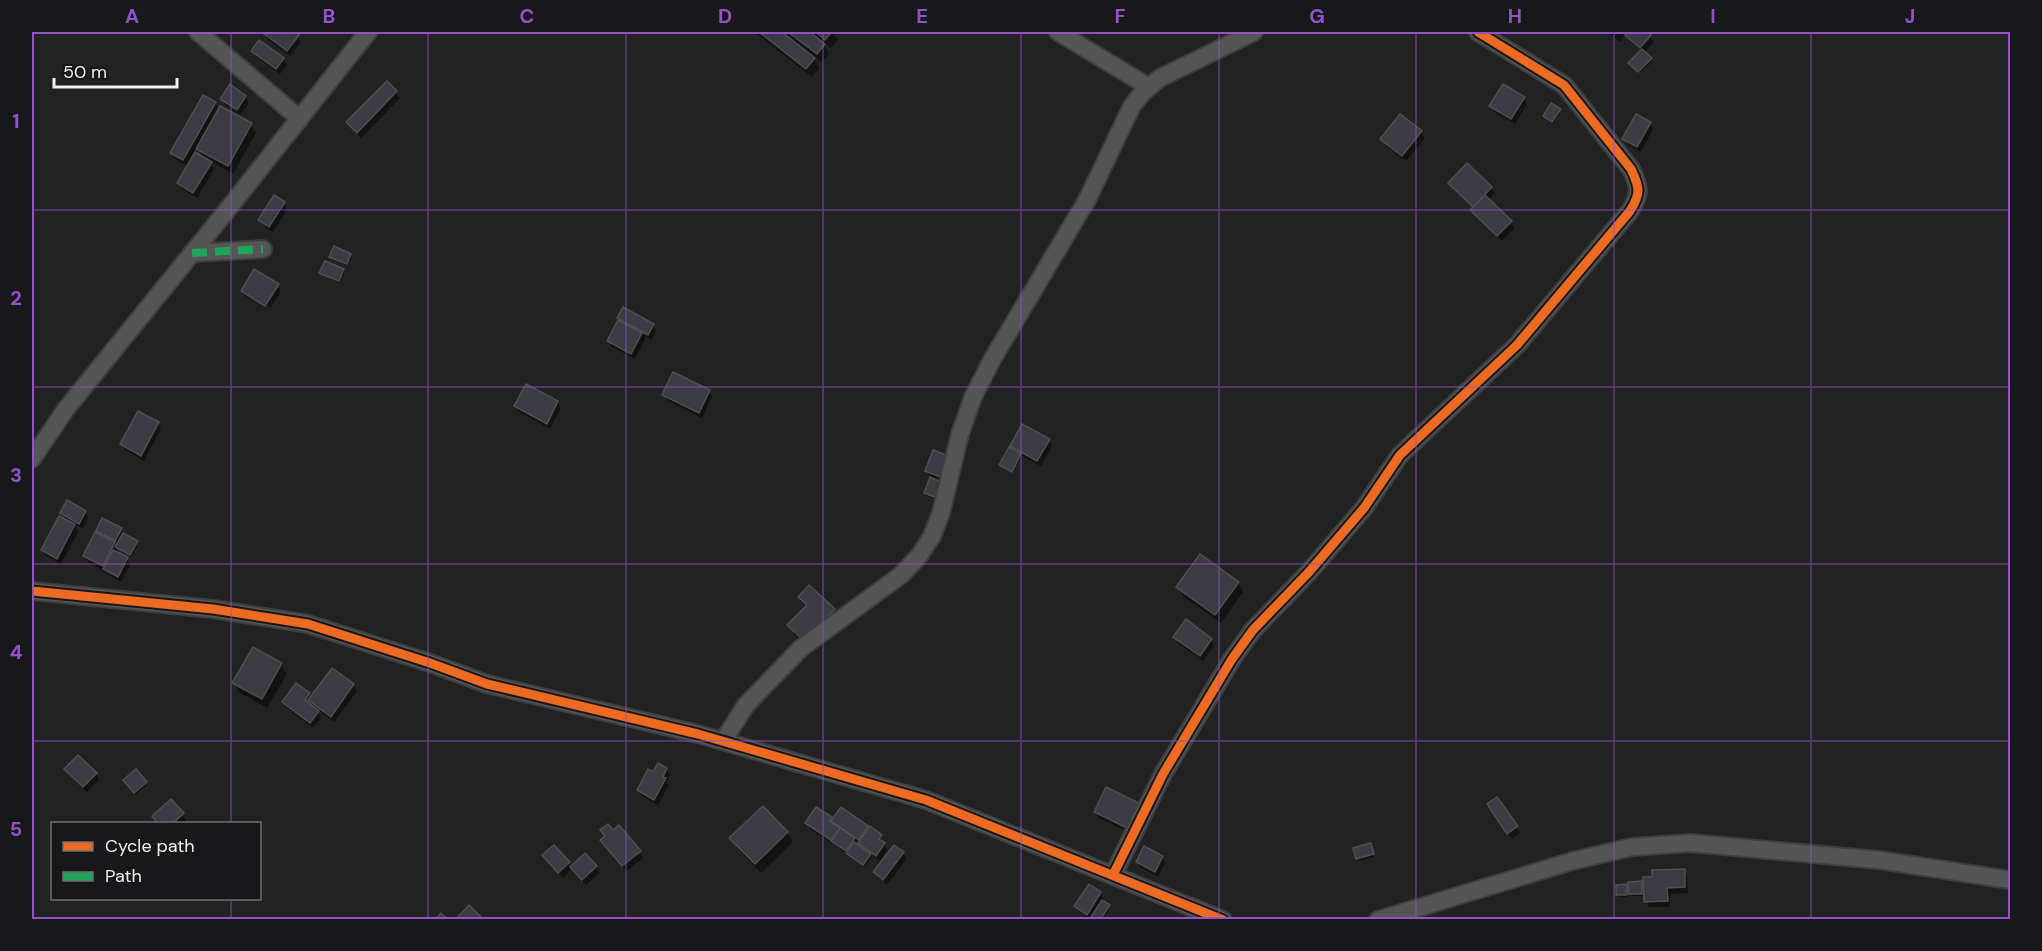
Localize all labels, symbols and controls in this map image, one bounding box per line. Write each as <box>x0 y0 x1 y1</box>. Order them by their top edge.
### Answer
text: A <box>125 3 139 29</box>
text: B <box>323 3 335 29</box>
text: C <box>520 3 534 29</box>
text: D <box>718 3 732 29</box>
text: E <box>916 3 928 29</box>
text: F <box>1114 3 1126 29</box>
text: G <box>1309 3 1325 29</box>
text: H <box>1508 3 1522 29</box>
text: I <box>1710 3 1716 29</box>
text: J <box>1905 3 1915 29</box>
scale bar <box>54 51 177 89</box>
text: 50 m <box>63 60 107 84</box>
text: 1 <box>12 108 20 134</box>
text: 2 <box>10 285 22 311</box>
text: 3 <box>10 462 22 488</box>
text: 4 <box>10 639 23 665</box>
text: 5 <box>10 816 22 842</box>
legend <box>51 822 261 900</box>
text: Cycle path <box>105 834 195 858</box>
text: Path <box>105 864 142 888</box>

